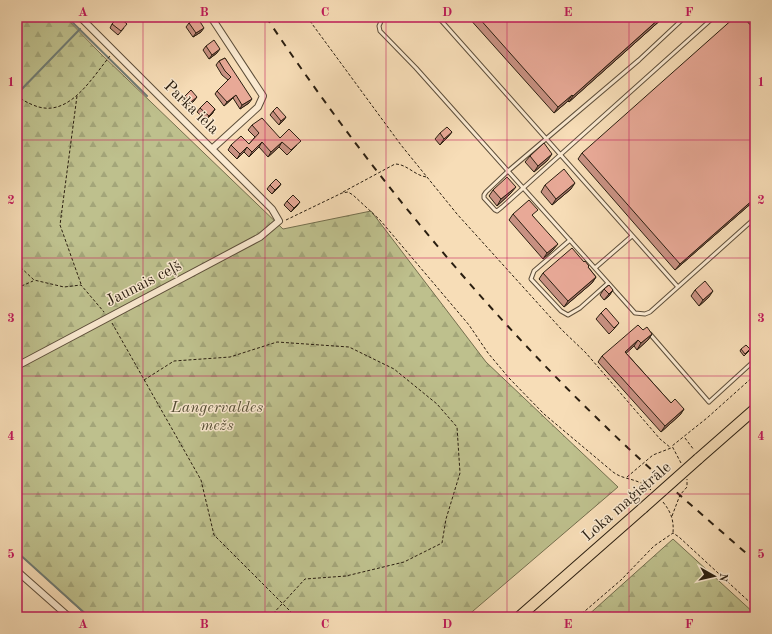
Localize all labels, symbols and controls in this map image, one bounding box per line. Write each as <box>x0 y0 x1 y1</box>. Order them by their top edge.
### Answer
text: A <box>78 6 88 19</box>
text: B <box>199 6 209 19</box>
text: C <box>321 6 329 19</box>
text: D <box>442 6 452 19</box>
text: E <box>564 6 573 19</box>
text: F <box>685 6 694 19</box>
text: 1 <box>7 76 15 89</box>
text: 1 <box>757 76 765 89</box>
street label: Parka iela <box>161 78 222 138</box>
text: 2 <box>7 194 15 207</box>
text: 2 <box>757 194 765 207</box>
street label: Jaunais ceļš <box>103 258 185 311</box>
text: 3 <box>7 312 15 325</box>
text: 3 <box>757 312 765 325</box>
park label: Langervaldes mežs <box>170 400 263 434</box>
text: 4 <box>7 430 15 443</box>
text: 4 <box>757 430 765 443</box>
street label: Loka maģistrāle <box>579 459 674 545</box>
text: 5 <box>7 548 15 561</box>
text: 5 <box>757 548 765 561</box>
north arrow <box>694 556 734 596</box>
text: N <box>716 572 728 583</box>
text: A <box>78 618 88 631</box>
text: B <box>199 618 209 631</box>
text: C <box>321 618 329 631</box>
text: D <box>442 618 452 631</box>
text: E <box>564 618 573 631</box>
text: F <box>685 618 694 631</box>

